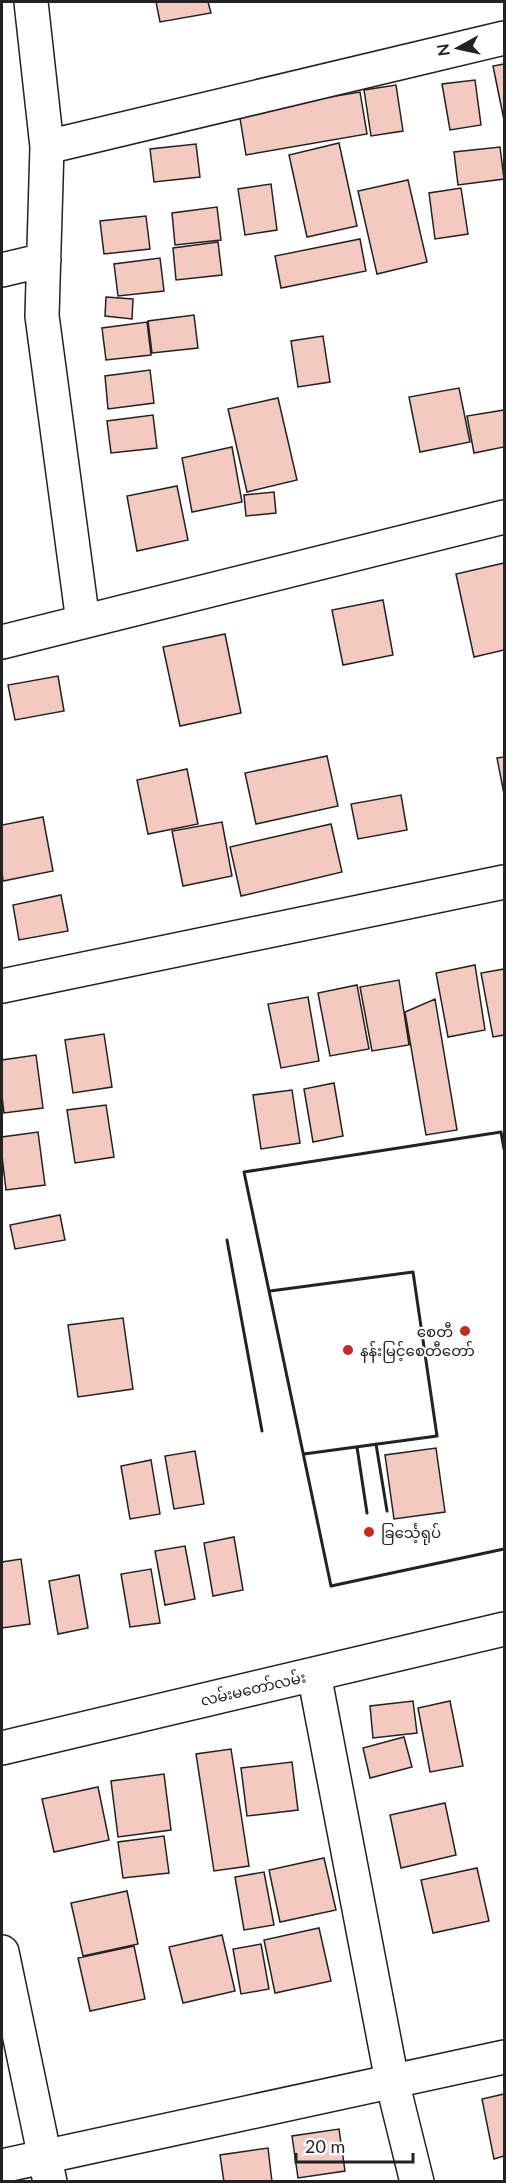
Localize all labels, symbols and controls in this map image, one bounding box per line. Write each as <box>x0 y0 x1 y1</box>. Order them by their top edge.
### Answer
north arrow <box>428 18 488 78</box>
text: N <box>432 43 453 58</box>
place label: စေတီ <box>417 1322 453 1340</box>
marker: စေတီ <box>458 1324 472 1338</box>
place label: နန်းမြင့်စေတီတော် <box>360 1341 475 1363</box>
marker: နန်းမြင့်စေတီတော် <box>341 1343 355 1357</box>
place label: ခြင်္သေ့ရုပ် <box>381 1523 441 1545</box>
marker: ခြင်္သေ့ရုပ် <box>362 1525 376 1539</box>
street label: လမ်းမတော်လမ်း <box>199 1667 307 1709</box>
scale bar <box>296 2126 413 2164</box>
text: 20 m <box>305 2135 345 2157</box>

